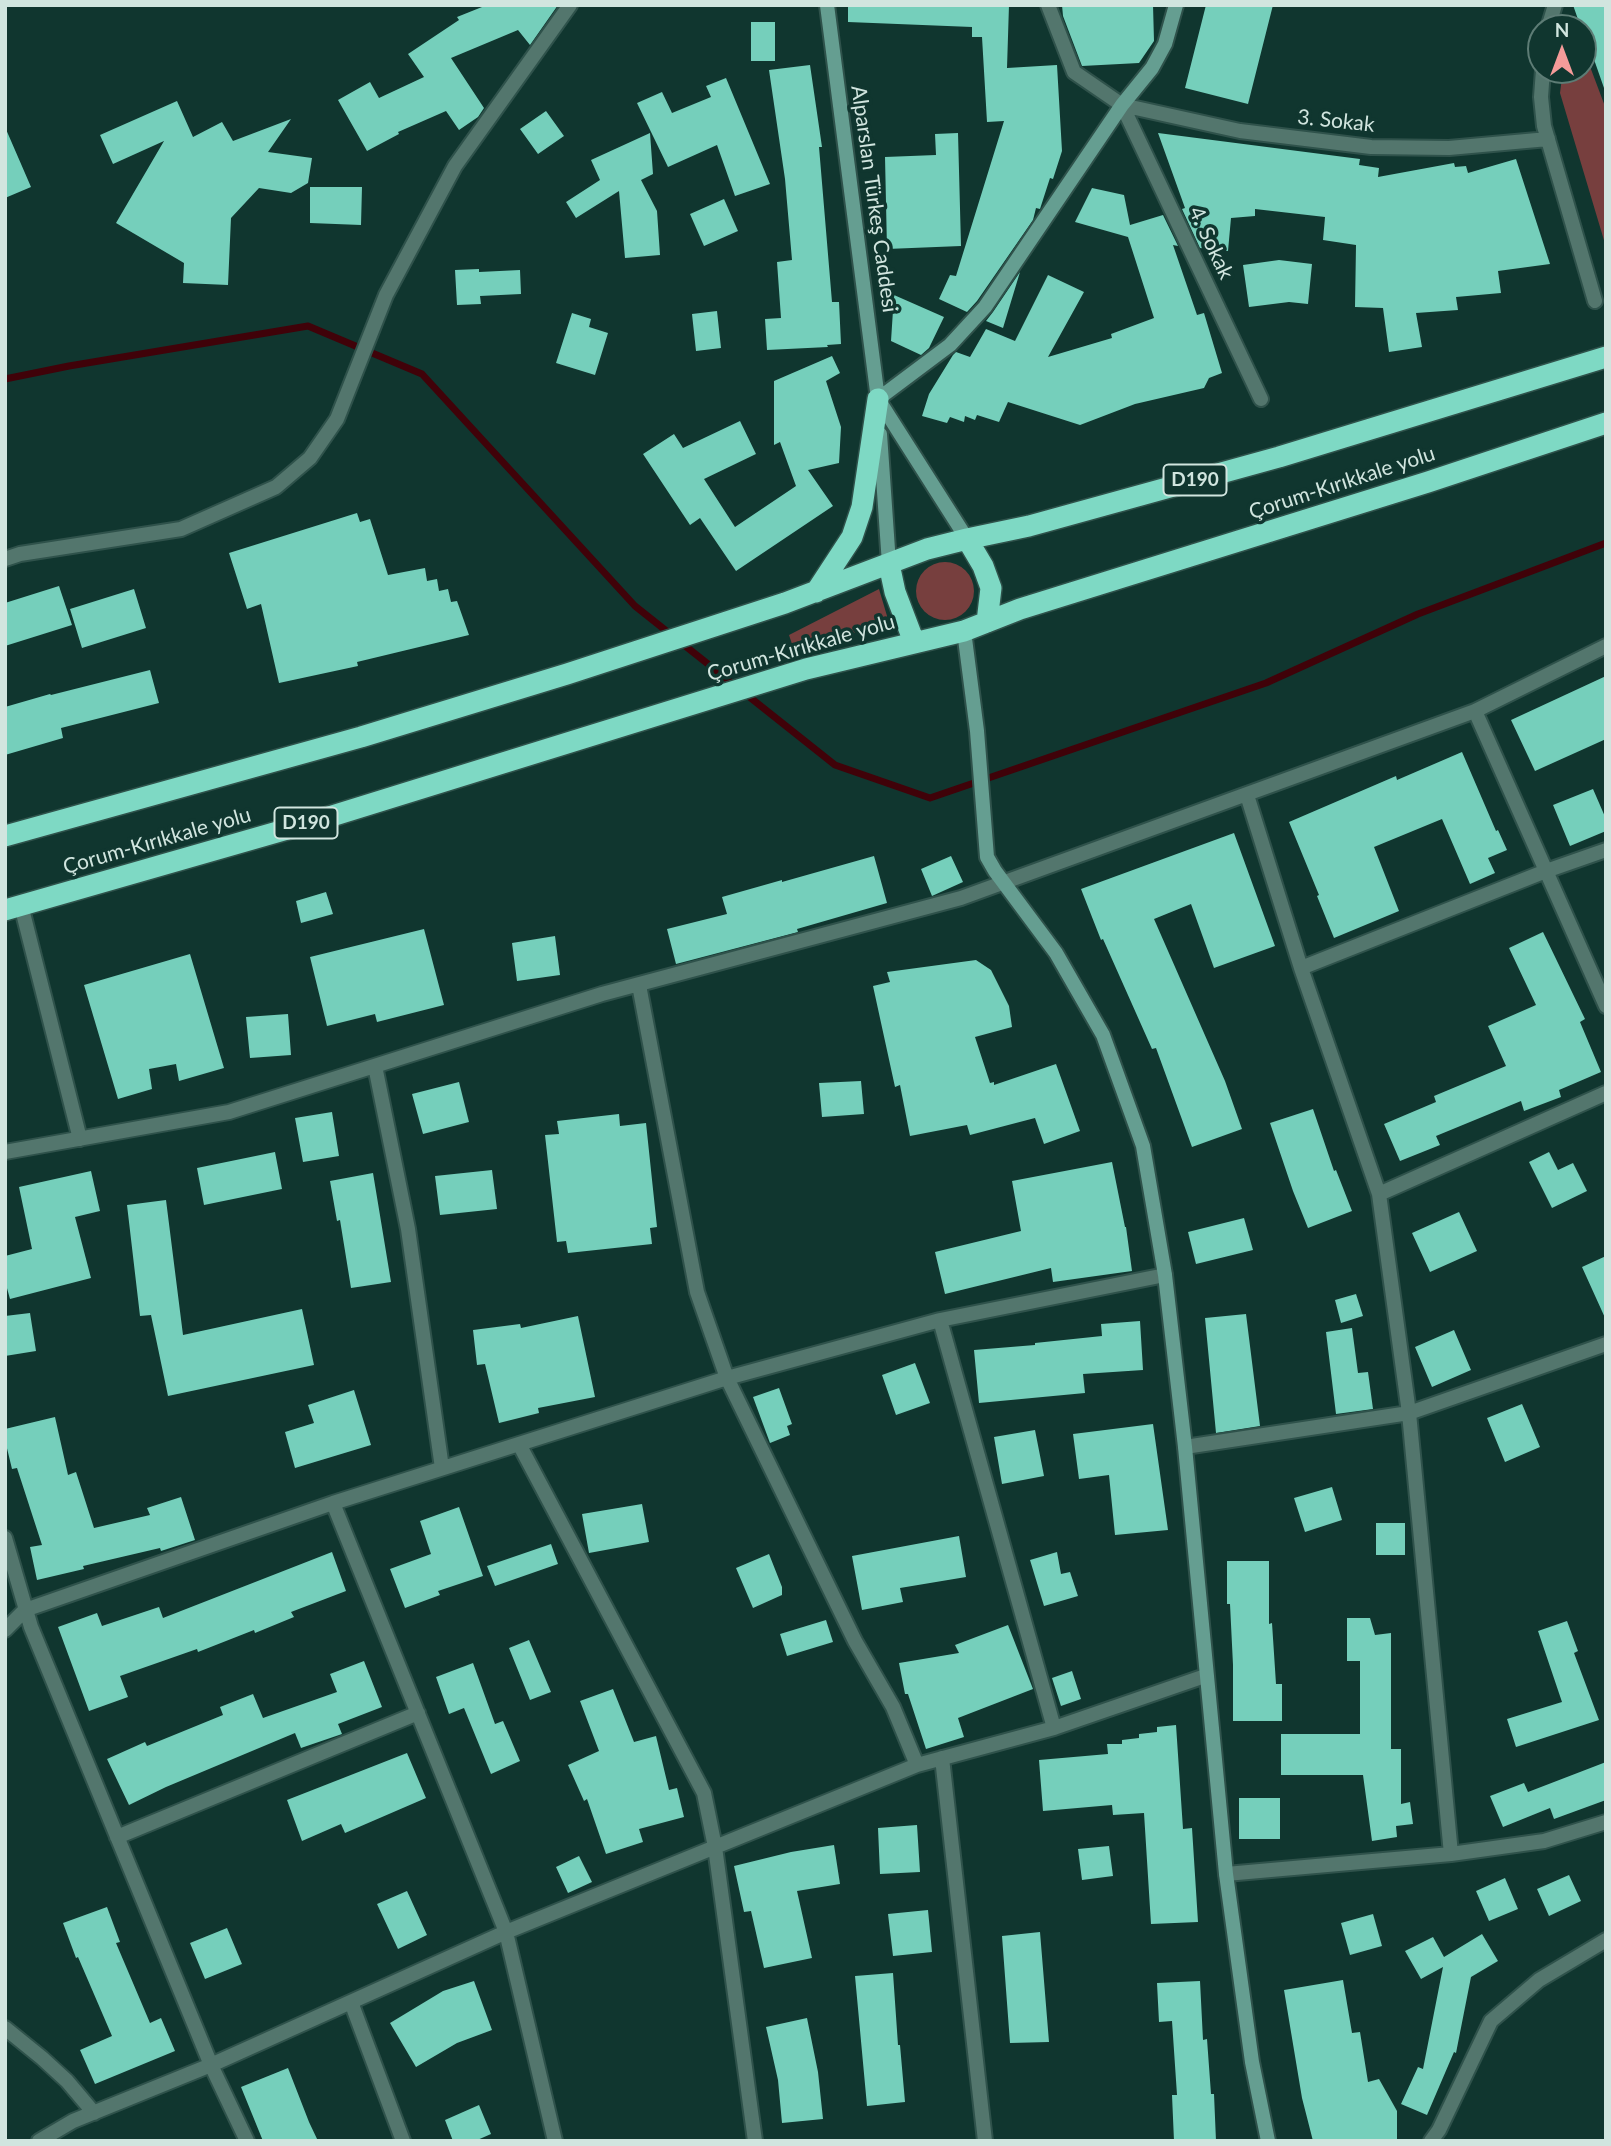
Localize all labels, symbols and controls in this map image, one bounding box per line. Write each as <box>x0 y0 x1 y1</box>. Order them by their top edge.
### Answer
north arrow <box>1527 14 1597 84</box>
text: N <box>1555 18 1569 41</box>
street label: Alparslan Türkeş Caddesi <box>846 84 902 314</box>
street label: 3. Sokak <box>1296 104 1376 138</box>
street label: 4. Sokak <box>1183 203 1239 283</box>
street label: Çorum-Kırıkkale yolu <box>1246 441 1438 525</box>
road number: D190 <box>1164 464 1226 495</box>
street label: Çorum-Kırıkkale yolu <box>704 609 898 687</box>
street label: Çorum-Kırıkkale yolu <box>60 802 254 880</box>
road number: D190 <box>274 808 338 838</box>

